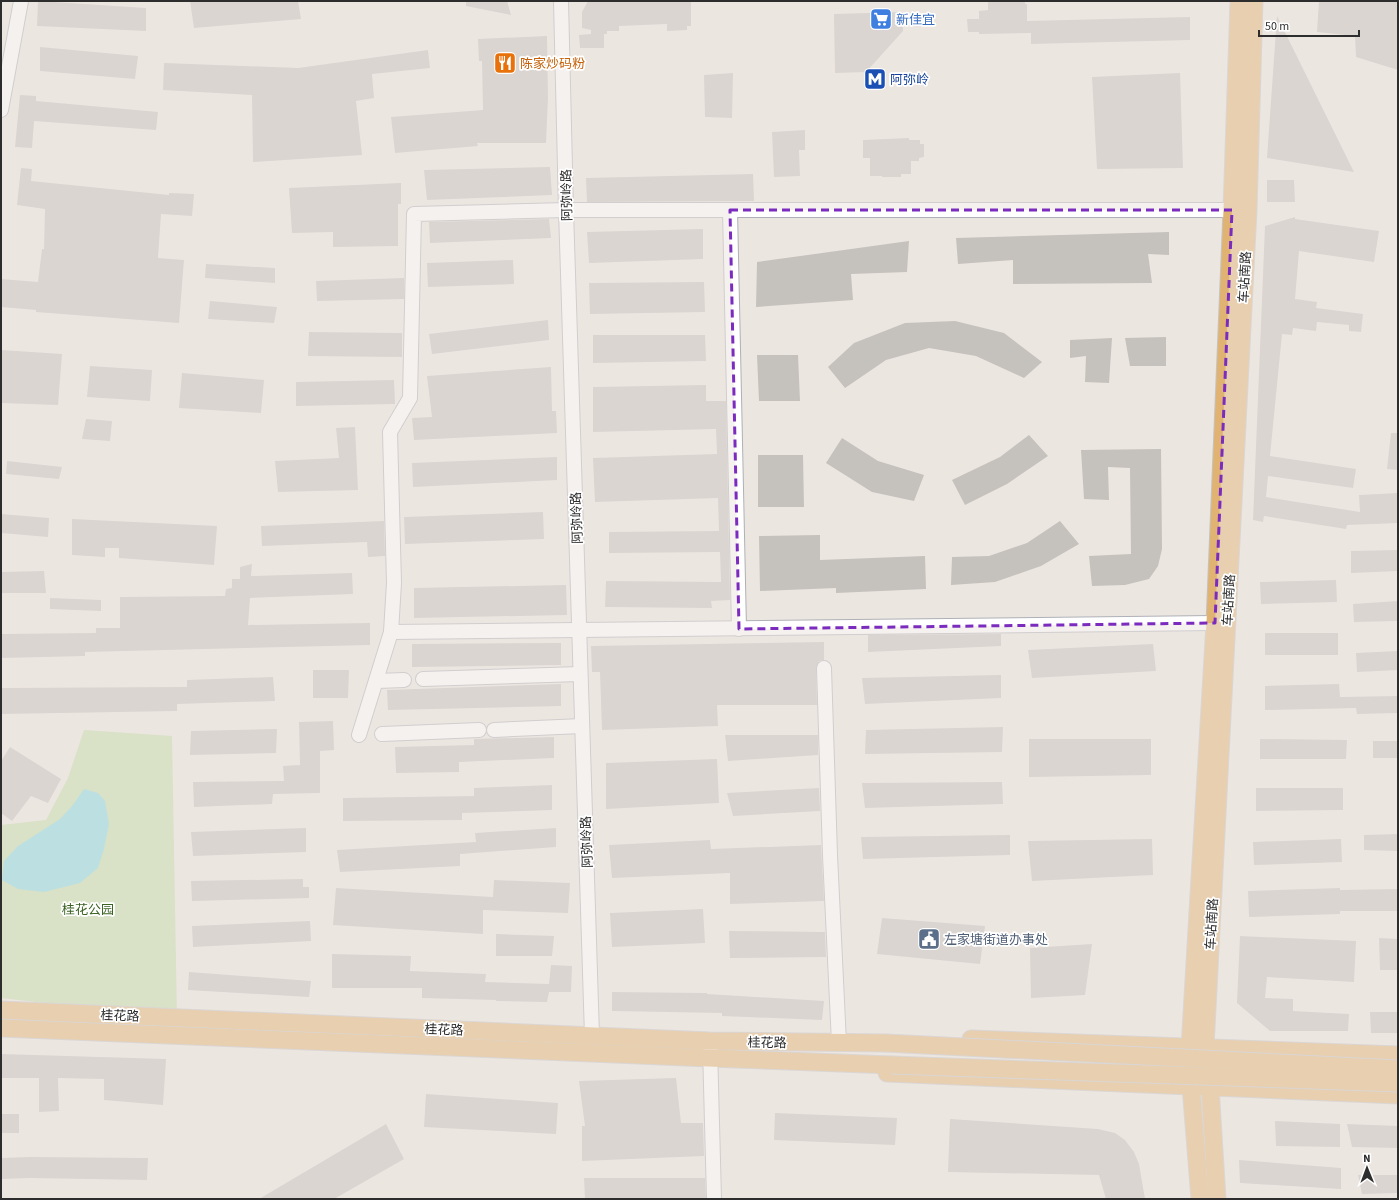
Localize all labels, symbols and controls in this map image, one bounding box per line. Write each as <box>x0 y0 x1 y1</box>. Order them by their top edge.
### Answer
supermarket icon: 新佳宜 <box>868 6 894 32</box>
place label: 新佳宜 <box>896 11 935 29</box>
scale bar <box>1259 12 1359 38</box>
text: 50 m <box>1265 18 1289 35</box>
restaurant icon: 陈家炒码粉 <box>492 50 518 76</box>
place label: 陈家炒码粉 <box>520 55 585 73</box>
metro station icon: 阿弥岭 <box>862 66 888 92</box>
place label: 阿弥岭 <box>890 71 929 89</box>
street label: 阿弥岭路 <box>558 169 576 221</box>
street label: 车站南路 <box>1235 251 1255 303</box>
street label: 阿弥岭路 <box>567 492 587 544</box>
street label: 车站南路 <box>1219 574 1239 626</box>
street label: 阿弥岭路 <box>577 816 597 868</box>
street label: 车站南路 <box>1202 898 1222 950</box>
park label: 桂花公园 <box>62 901 114 919</box>
public building icon: 左家塘街道办事处 <box>916 926 942 952</box>
place label: 左家塘街道办事处 <box>944 931 1048 949</box>
street label: 桂花路 <box>100 1006 140 1026</box>
street label: 桂花路 <box>424 1020 464 1040</box>
street label: 桂花路 <box>747 1034 787 1052</box>
north arrow <box>1347 1148 1387 1188</box>
text: N <box>1363 1151 1371 1166</box>

